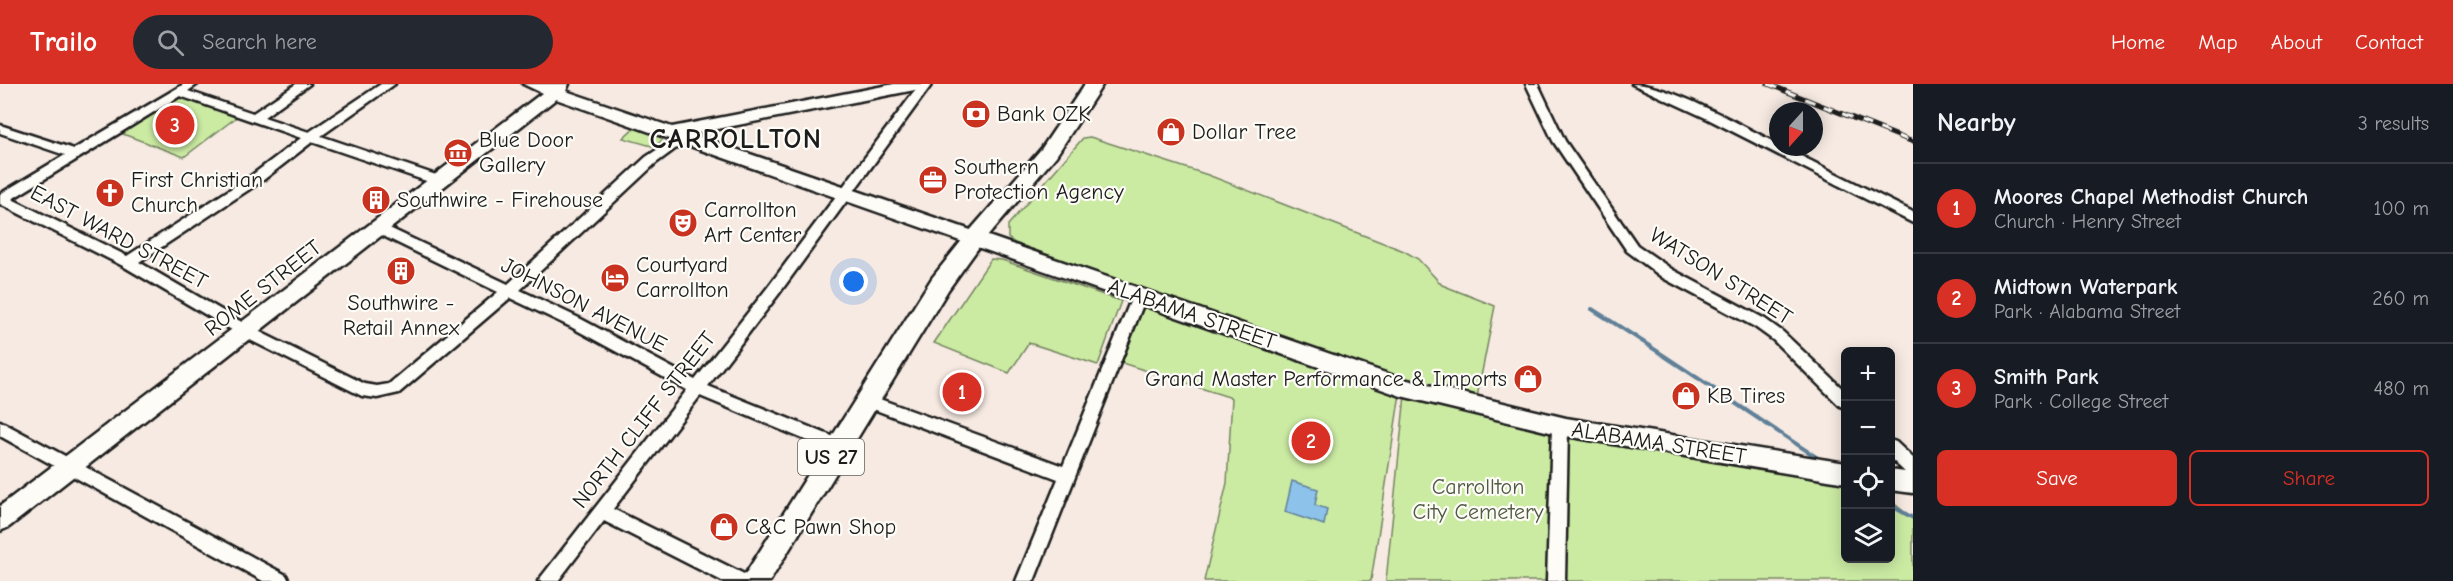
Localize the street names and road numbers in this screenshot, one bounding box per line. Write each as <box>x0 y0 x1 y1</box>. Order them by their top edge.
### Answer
street label: EAST WARD STREET <box>26 179 212 295</box>
street label: WATSON STREET <box>1645 222 1798 331</box>
street label: ROME STREET <box>199 234 327 342</box>
street label: JOHNSON AVENUE <box>497 252 671 358</box>
street label: ALABAMA STREET <box>1104 273 1280 355</box>
street label: NORTH CLIFF STREET <box>567 326 721 514</box>
street label: ALABAMA STREET <box>1570 416 1749 470</box>
road number: US 27 <box>798 439 864 475</box>

